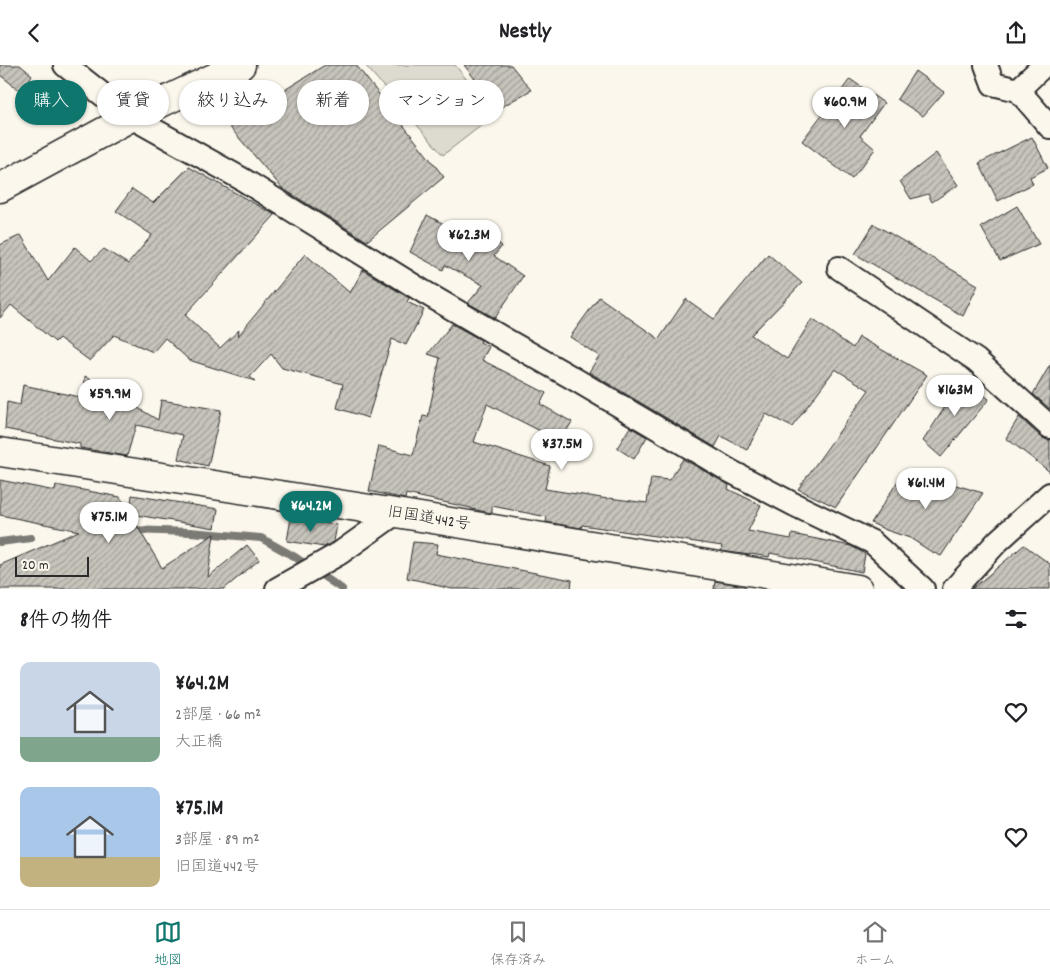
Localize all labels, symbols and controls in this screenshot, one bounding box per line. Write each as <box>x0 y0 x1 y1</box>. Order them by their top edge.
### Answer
text: Nestly <box>499 17 551 48</box>
icon: back <box>20 19 48 47</box>
icon: share <box>1002 19 1030 47</box>
chip: 購入 <box>15 80 87 125</box>
chip: 賃貸 <box>97 80 169 125</box>
chip: 絞り込み <box>179 80 287 125</box>
chip: 新着 <box>297 80 369 125</box>
chip: マンション <box>379 80 504 125</box>
pin: ¥60.9M <box>804 87 886 129</box>
text: ¥60.9M <box>823 91 867 114</box>
pin: ¥62.3M <box>428 219 510 262</box>
text: ¥62.3M <box>448 224 490 247</box>
pin: ¥163M <box>920 375 990 417</box>
pin: ¥59.9M <box>69 379 151 421</box>
text: ¥163M <box>937 379 973 402</box>
text: ¥59.9M <box>89 383 131 406</box>
pin: ¥37.5M <box>521 429 603 471</box>
text: ¥37.5M <box>542 433 582 456</box>
pin: ¥61.4M <box>885 467 967 510</box>
text: ¥61.4M <box>907 472 945 495</box>
pin: ¥64.2M <box>270 491 352 533</box>
text: ¥64.2M <box>290 495 332 518</box>
pin: ¥75.1M <box>68 501 150 544</box>
street label: 旧国道442号 <box>386 501 472 537</box>
text: ¥75.1M <box>91 506 127 529</box>
scale bar <box>15 554 89 577</box>
text: 20 m <box>22 556 49 576</box>
icon: filters <box>1002 605 1030 633</box>
text: 8件の物件 <box>20 607 112 637</box>
text: ¥64.2M <box>175 670 229 700</box>
icon: home <box>60 682 120 742</box>
icon: heart <box>1002 698 1030 726</box>
text: 2部屋 · 66 m² <box>175 704 261 727</box>
text: 大正橋 <box>175 731 223 754</box>
text: ¥75.1M <box>175 795 223 825</box>
icon: home <box>60 807 120 867</box>
icon: heart <box>1002 823 1030 851</box>
text: 3部屋 · 89 m² <box>175 829 259 852</box>
text: 旧国道442号 <box>175 856 259 879</box>
tab: 地図 <box>154 918 182 971</box>
tab: 保存済み <box>490 918 546 971</box>
tab: ホーム <box>854 918 896 971</box>

